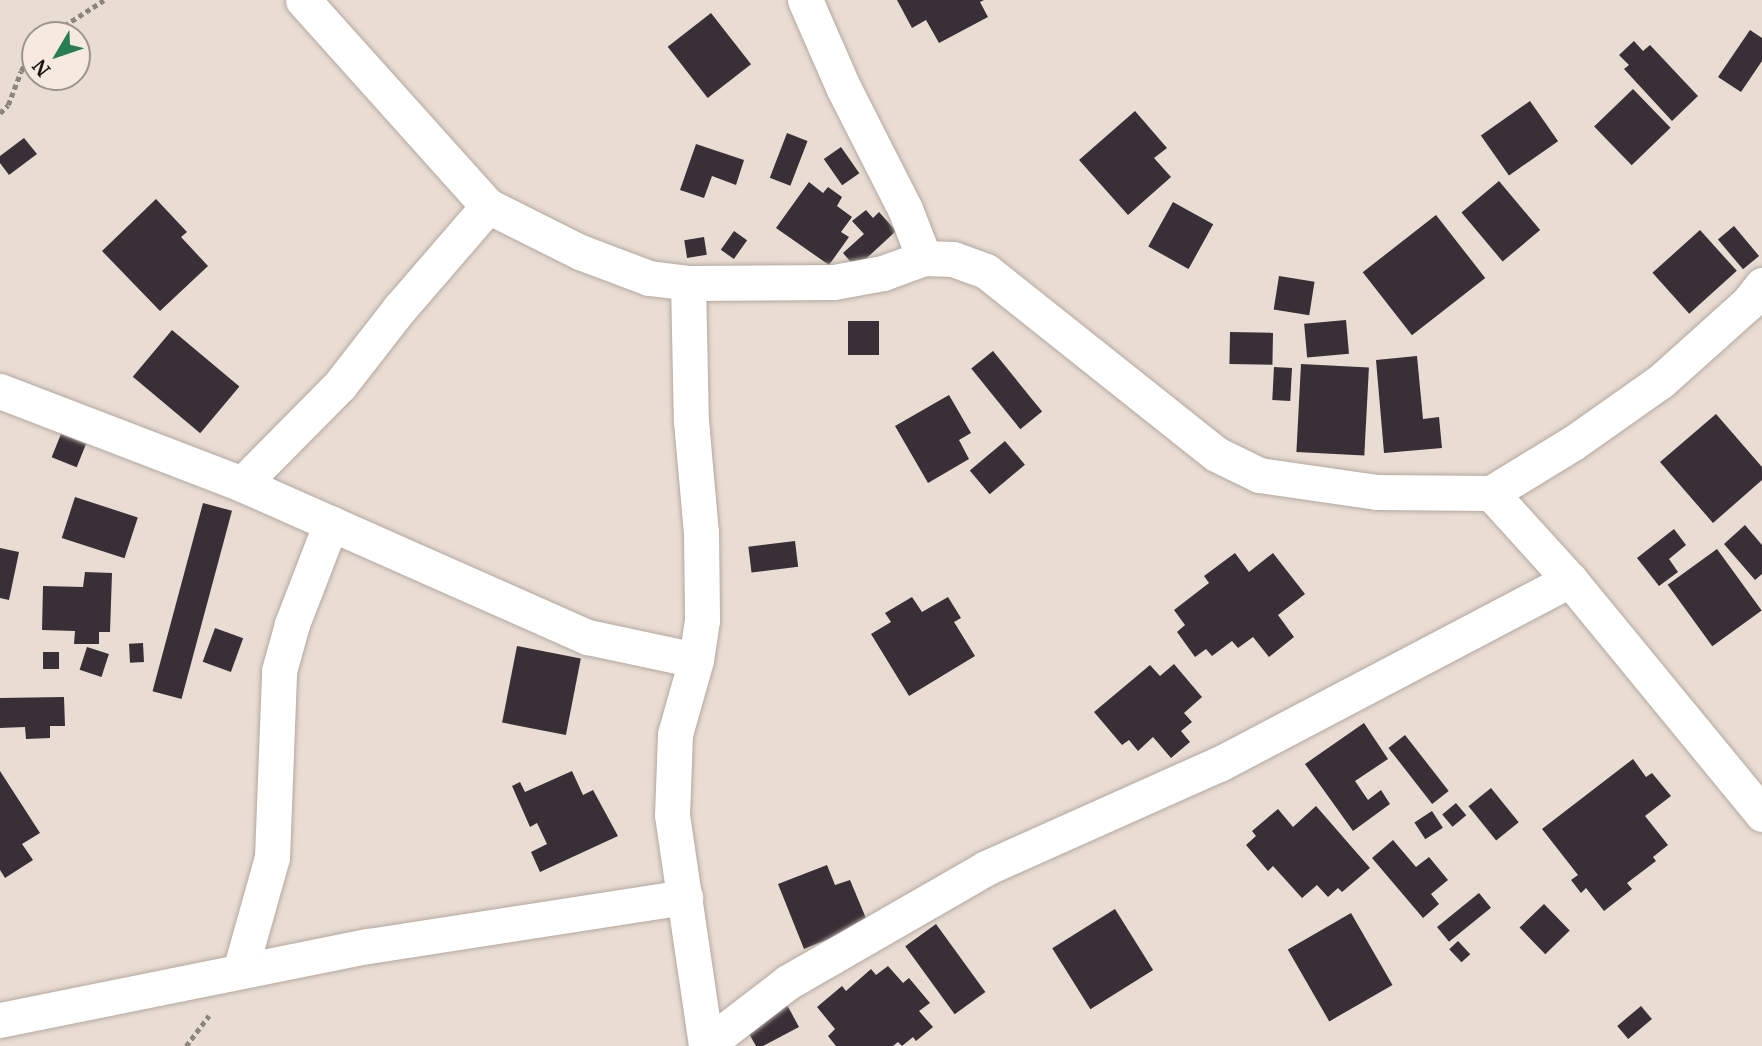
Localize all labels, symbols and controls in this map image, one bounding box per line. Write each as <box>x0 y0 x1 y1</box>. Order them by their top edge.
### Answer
north arrow <box>21 21 91 91</box>
text: N <box>27 55 55 81</box>

